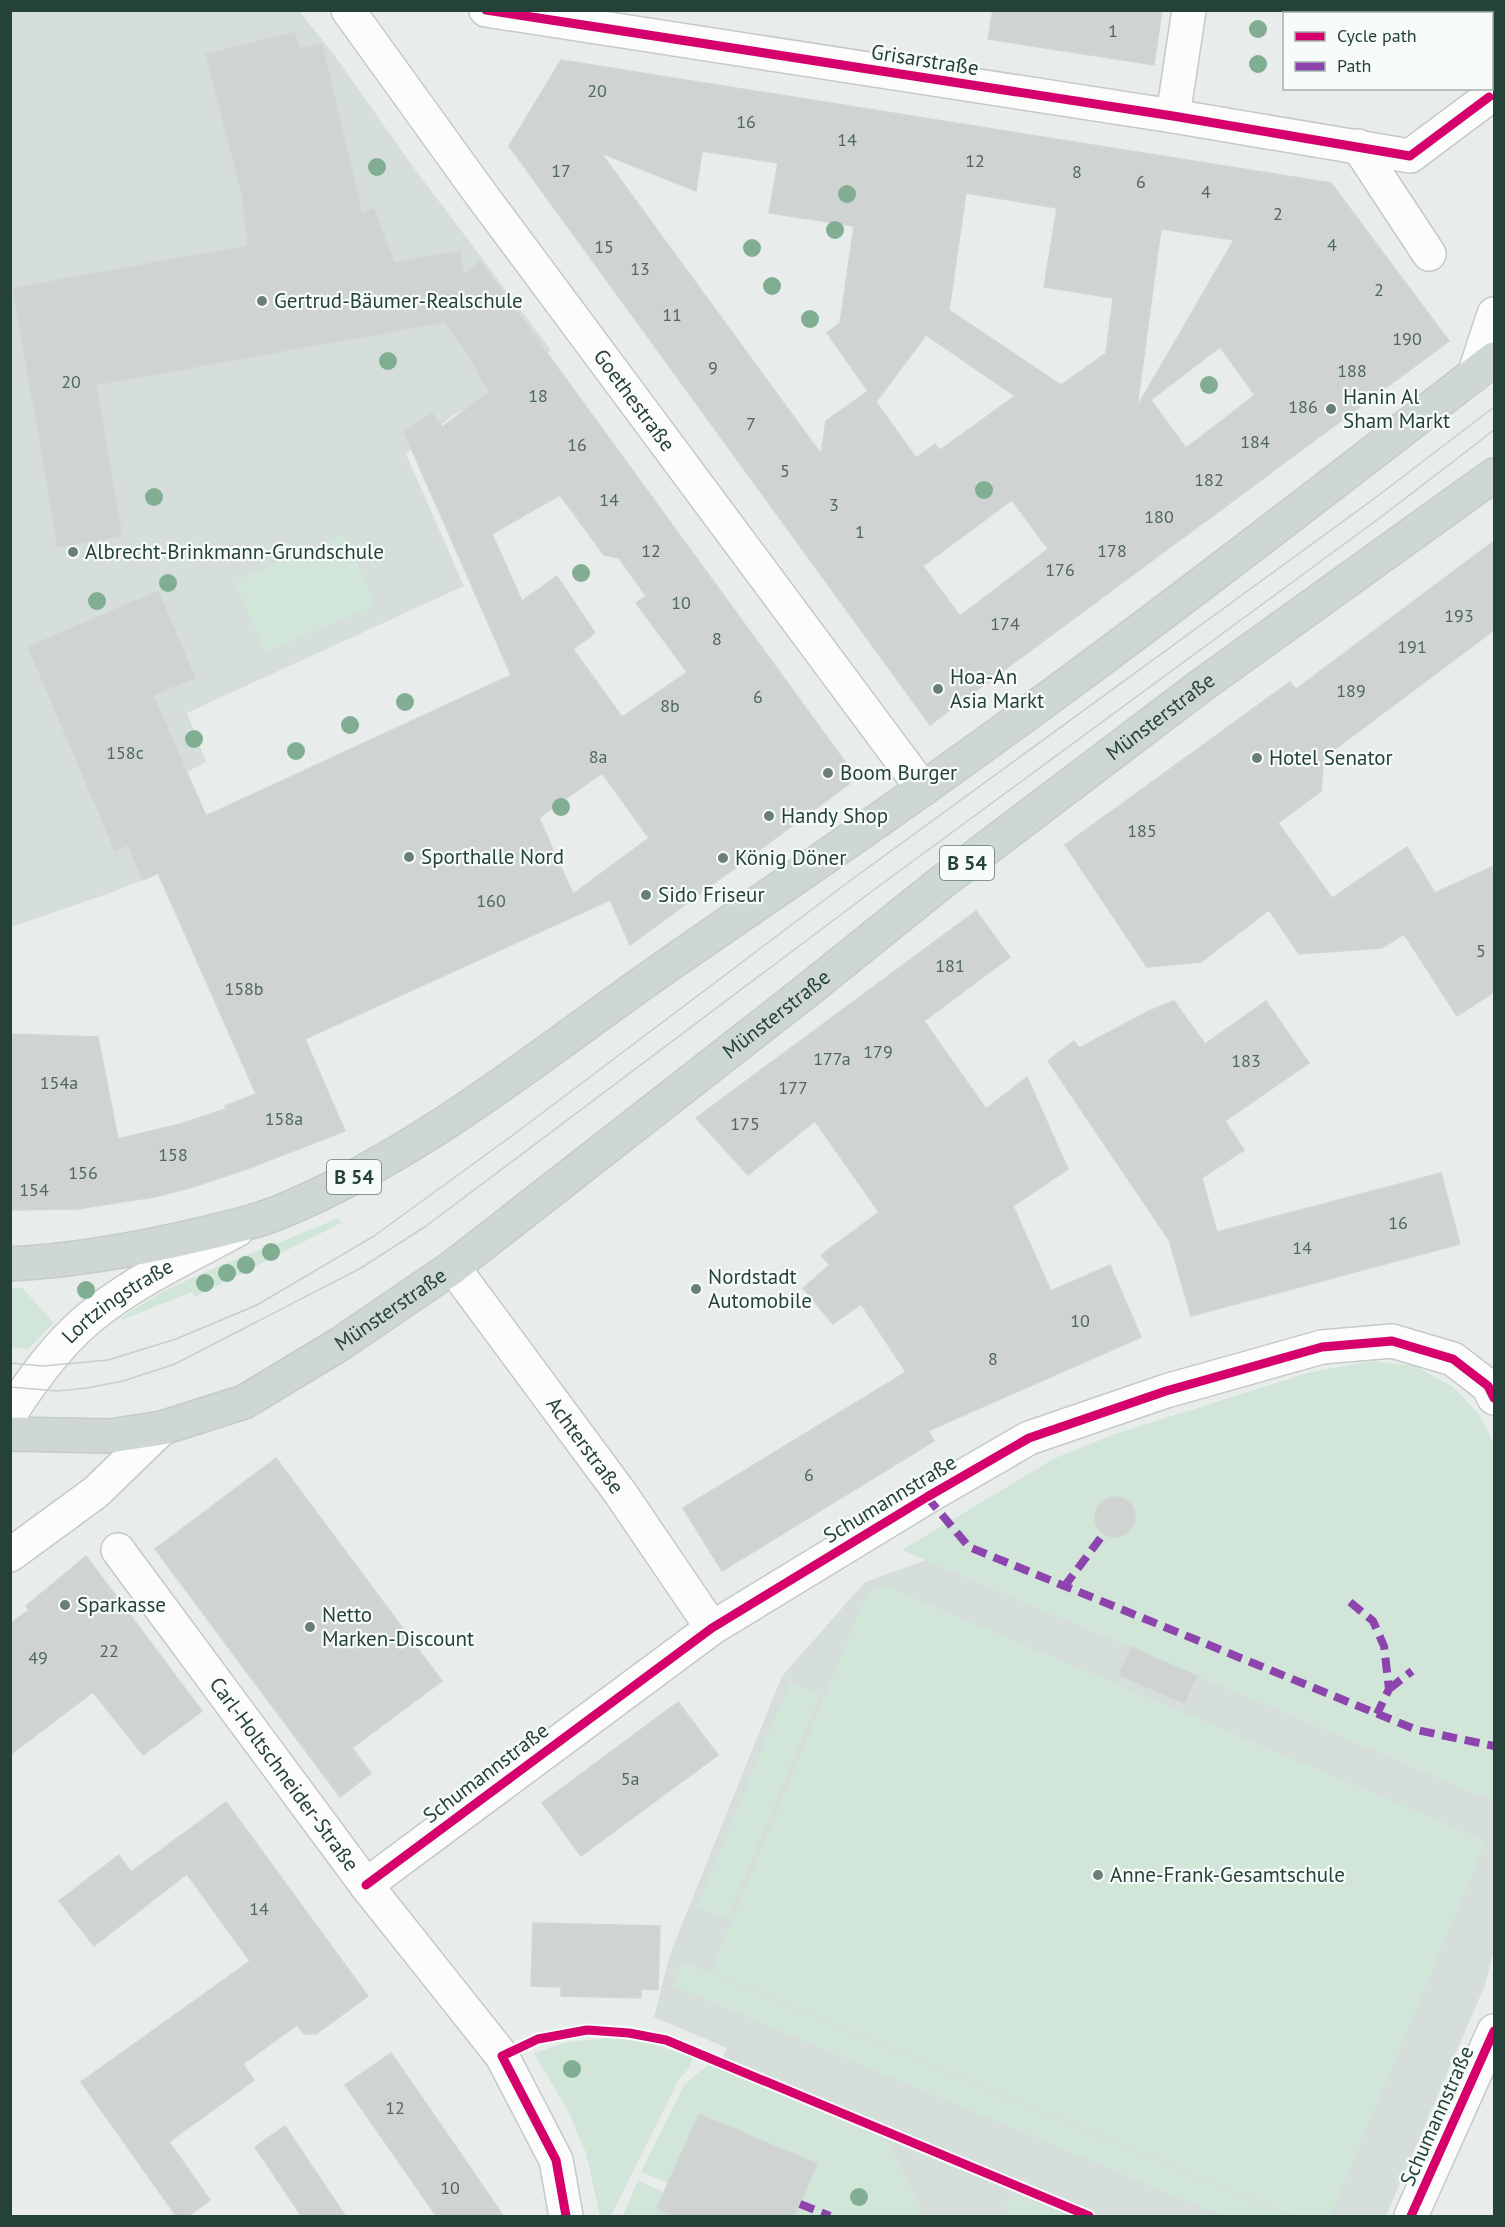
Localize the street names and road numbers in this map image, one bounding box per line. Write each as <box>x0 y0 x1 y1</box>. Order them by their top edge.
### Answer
street label: Grisarstraße <box>869 38 981 81</box>
street label: Goethestraße <box>588 344 681 457</box>
street label: Münsterstraße <box>1100 666 1220 766</box>
road number: B 54 <box>940 846 994 880</box>
street label: Münsterstraße <box>717 963 836 1065</box>
road number: B 54 <box>327 1160 381 1194</box>
street label: Lortzingstraße <box>56 1252 178 1349</box>
street label: Münsterstraße <box>329 1261 451 1357</box>
street label: Achterstraße <box>541 1391 630 1499</box>
street label: Schumannstraße <box>818 1448 961 1549</box>
street label: Carl-Holtschneider-Straße <box>204 1672 365 1876</box>
street label: Schumannstraße <box>417 1717 554 1829</box>
street label: Schumannstraße <box>1394 2042 1479 2190</box>

